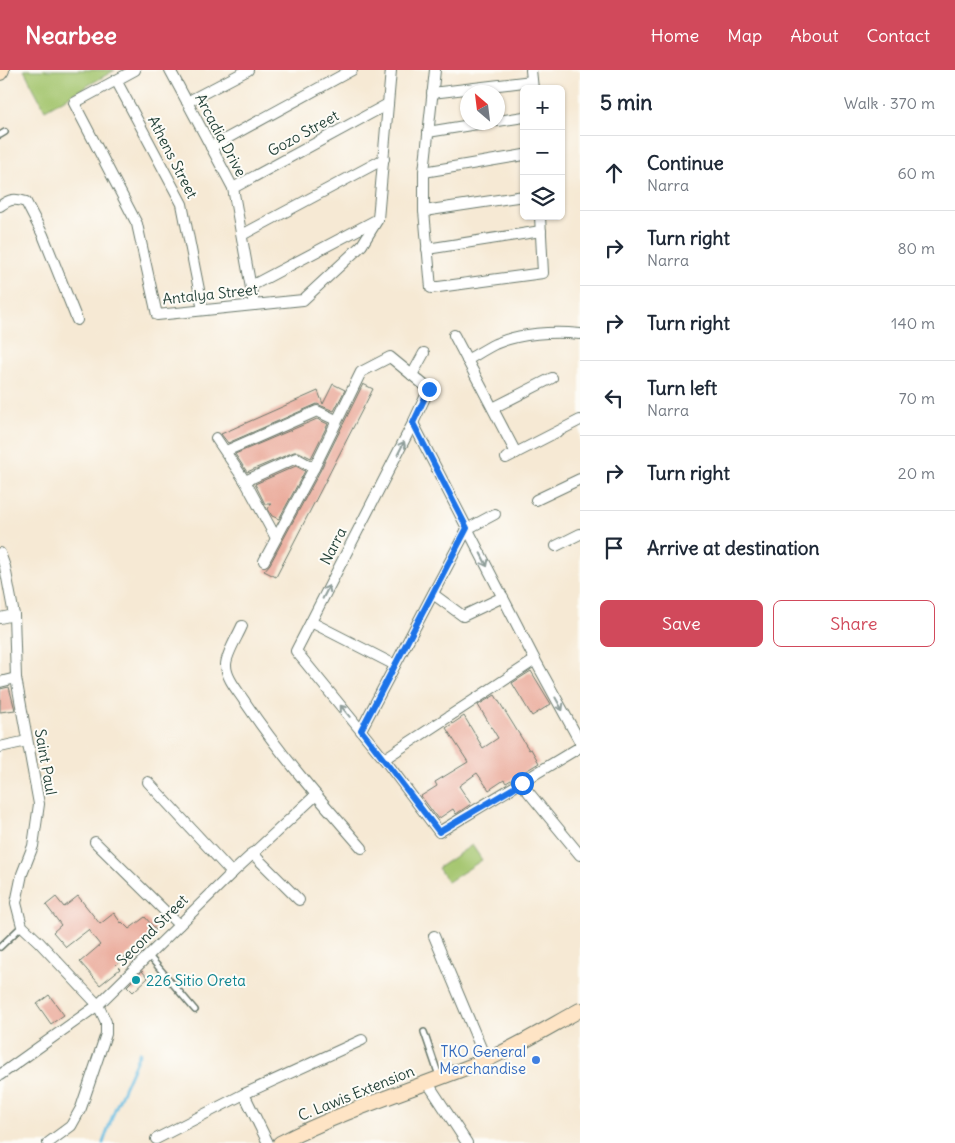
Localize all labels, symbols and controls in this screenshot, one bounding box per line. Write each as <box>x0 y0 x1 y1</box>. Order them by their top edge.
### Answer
text: Nearbee <box>25 20 117 50</box>
text: Home <box>651 24 699 47</box>
text: Map <box>727 24 762 47</box>
text: About <box>790 24 838 47</box>
text: Contact <box>866 24 930 47</box>
north arrow <box>460 85 505 130</box>
map controls <box>520 85 565 220</box>
button: + <box>520 85 565 130</box>
text: 5 min <box>600 89 652 116</box>
street label: Arcadia Drive <box>191 90 251 180</box>
text: Walk · 370 m <box>844 93 935 113</box>
street label: Gozo Street <box>264 106 342 160</box>
street label: Athens Street <box>144 112 202 202</box>
button: − <box>520 130 565 175</box>
text: Continue <box>647 151 724 175</box>
icon: ahead <box>600 159 628 187</box>
text: 60 m <box>897 163 935 183</box>
button: layers <box>520 175 565 220</box>
text: Narra <box>647 175 689 195</box>
text: Turn right <box>647 226 730 250</box>
icon: right <box>600 234 628 262</box>
text: 80 m <box>897 238 935 258</box>
text: Narra <box>647 250 689 270</box>
street label: Antalya Street <box>161 280 259 308</box>
icon: right <box>600 309 628 337</box>
text: Turn right <box>647 311 730 335</box>
text: 140 m <box>891 313 935 333</box>
text: Turn left <box>647 376 717 400</box>
route end <box>418 378 441 401</box>
icon: left <box>600 384 628 412</box>
text: 70 m <box>899 388 935 408</box>
text: Narra <box>647 400 689 420</box>
one-way arrow <box>396 440 406 455</box>
icon: right <box>600 459 628 487</box>
text: Turn right <box>647 461 730 485</box>
text: 20 m <box>898 463 935 483</box>
street label: Narra <box>316 524 351 568</box>
icon: arrive <box>600 534 628 562</box>
text: Arrive at destination <box>647 536 820 560</box>
one-way arrow <box>480 552 489 567</box>
one-way arrow <box>322 585 331 600</box>
button: Save <box>600 600 763 647</box>
button: Share <box>773 600 935 647</box>
one-way arrow <box>554 696 564 711</box>
one-way arrow <box>339 704 350 717</box>
street label: Saint Paul <box>31 727 61 797</box>
route start <box>511 772 534 795</box>
street label: Second Street <box>112 890 192 970</box>
place label: 226 Sitio Oreta <box>146 971 246 990</box>
marker: 226 Sitio Oreta <box>130 974 142 986</box>
place label: TKO General Merchandise <box>439 1042 526 1078</box>
marker: TKO General Merchandise <box>530 1054 542 1066</box>
street label: C. Lawis Extension <box>295 1061 417 1125</box>

